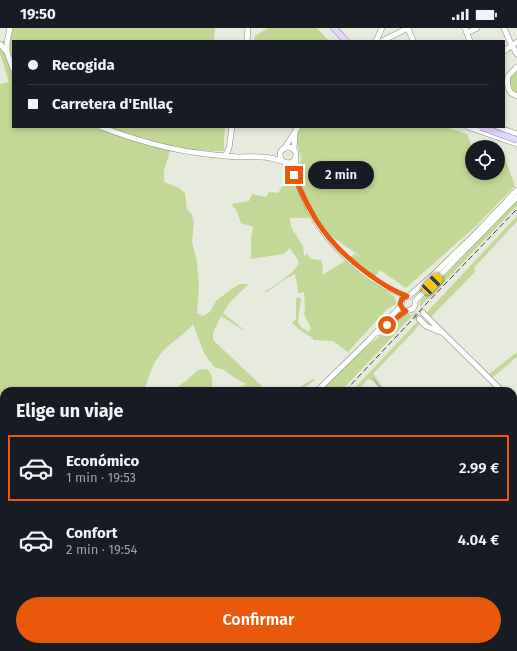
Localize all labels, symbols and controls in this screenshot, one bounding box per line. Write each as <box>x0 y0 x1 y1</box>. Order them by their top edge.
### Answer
text: 19:50 <box>20 5 56 23</box>
text: Recogida <box>52 56 115 74</box>
text: Carretera d'Enllaç <box>52 95 173 113</box>
map controls <box>465 140 505 180</box>
button: locate <box>465 140 505 180</box>
callout: 2 min <box>308 161 374 189</box>
route end <box>285 166 303 184</box>
text: 2 min <box>325 167 357 182</box>
car <box>419 271 445 297</box>
route start <box>378 316 396 334</box>
text: Elige un viaje <box>16 400 123 422</box>
icon: car <box>18 450 54 486</box>
text: Económico <box>66 452 139 470</box>
text: 2.99 € <box>459 459 499 477</box>
text: 1 min · 19:53 <box>66 470 136 485</box>
icon: car <box>18 522 54 558</box>
text: Confort <box>66 524 118 542</box>
text: 4.04 € <box>458 531 499 549</box>
text: 2 min · 19:54 <box>66 542 137 557</box>
button: Confirmar <box>16 597 501 643</box>

